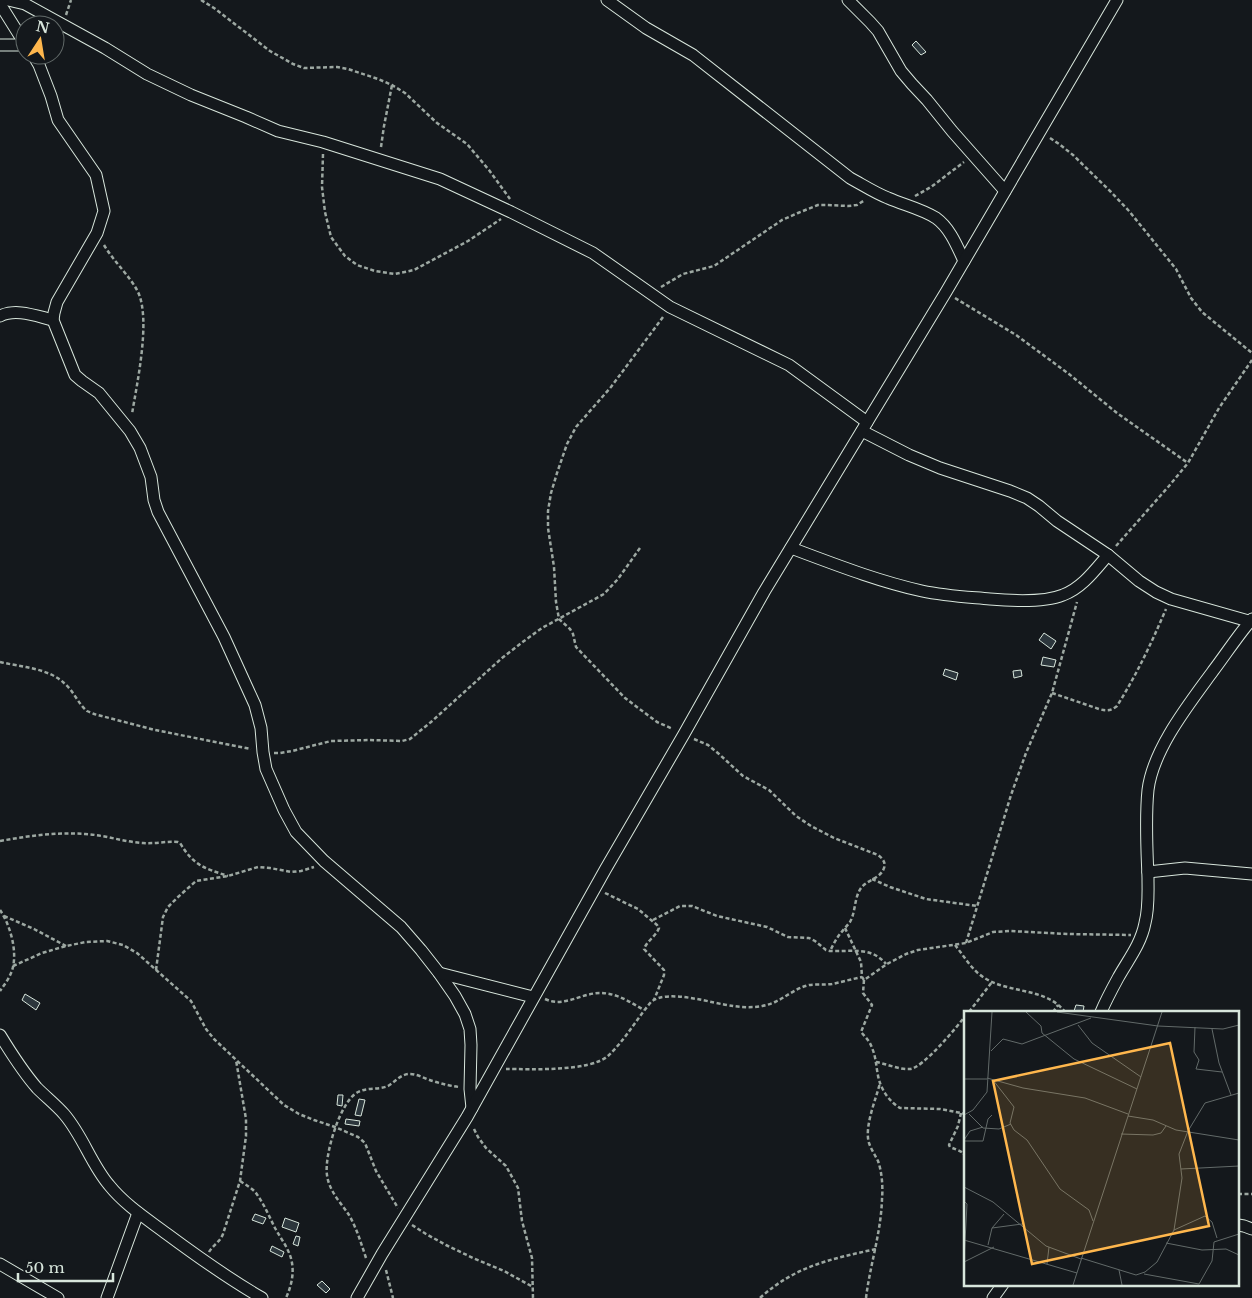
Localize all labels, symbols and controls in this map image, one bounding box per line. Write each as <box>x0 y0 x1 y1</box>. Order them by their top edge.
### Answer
north arrow <box>15 15 65 65</box>
text: N <box>34 17 51 37</box>
inset map <box>964 1011 1240 1286</box>
scale bar <box>18 1250 112 1282</box>
text: 50 m <box>25 1258 65 1277</box>

